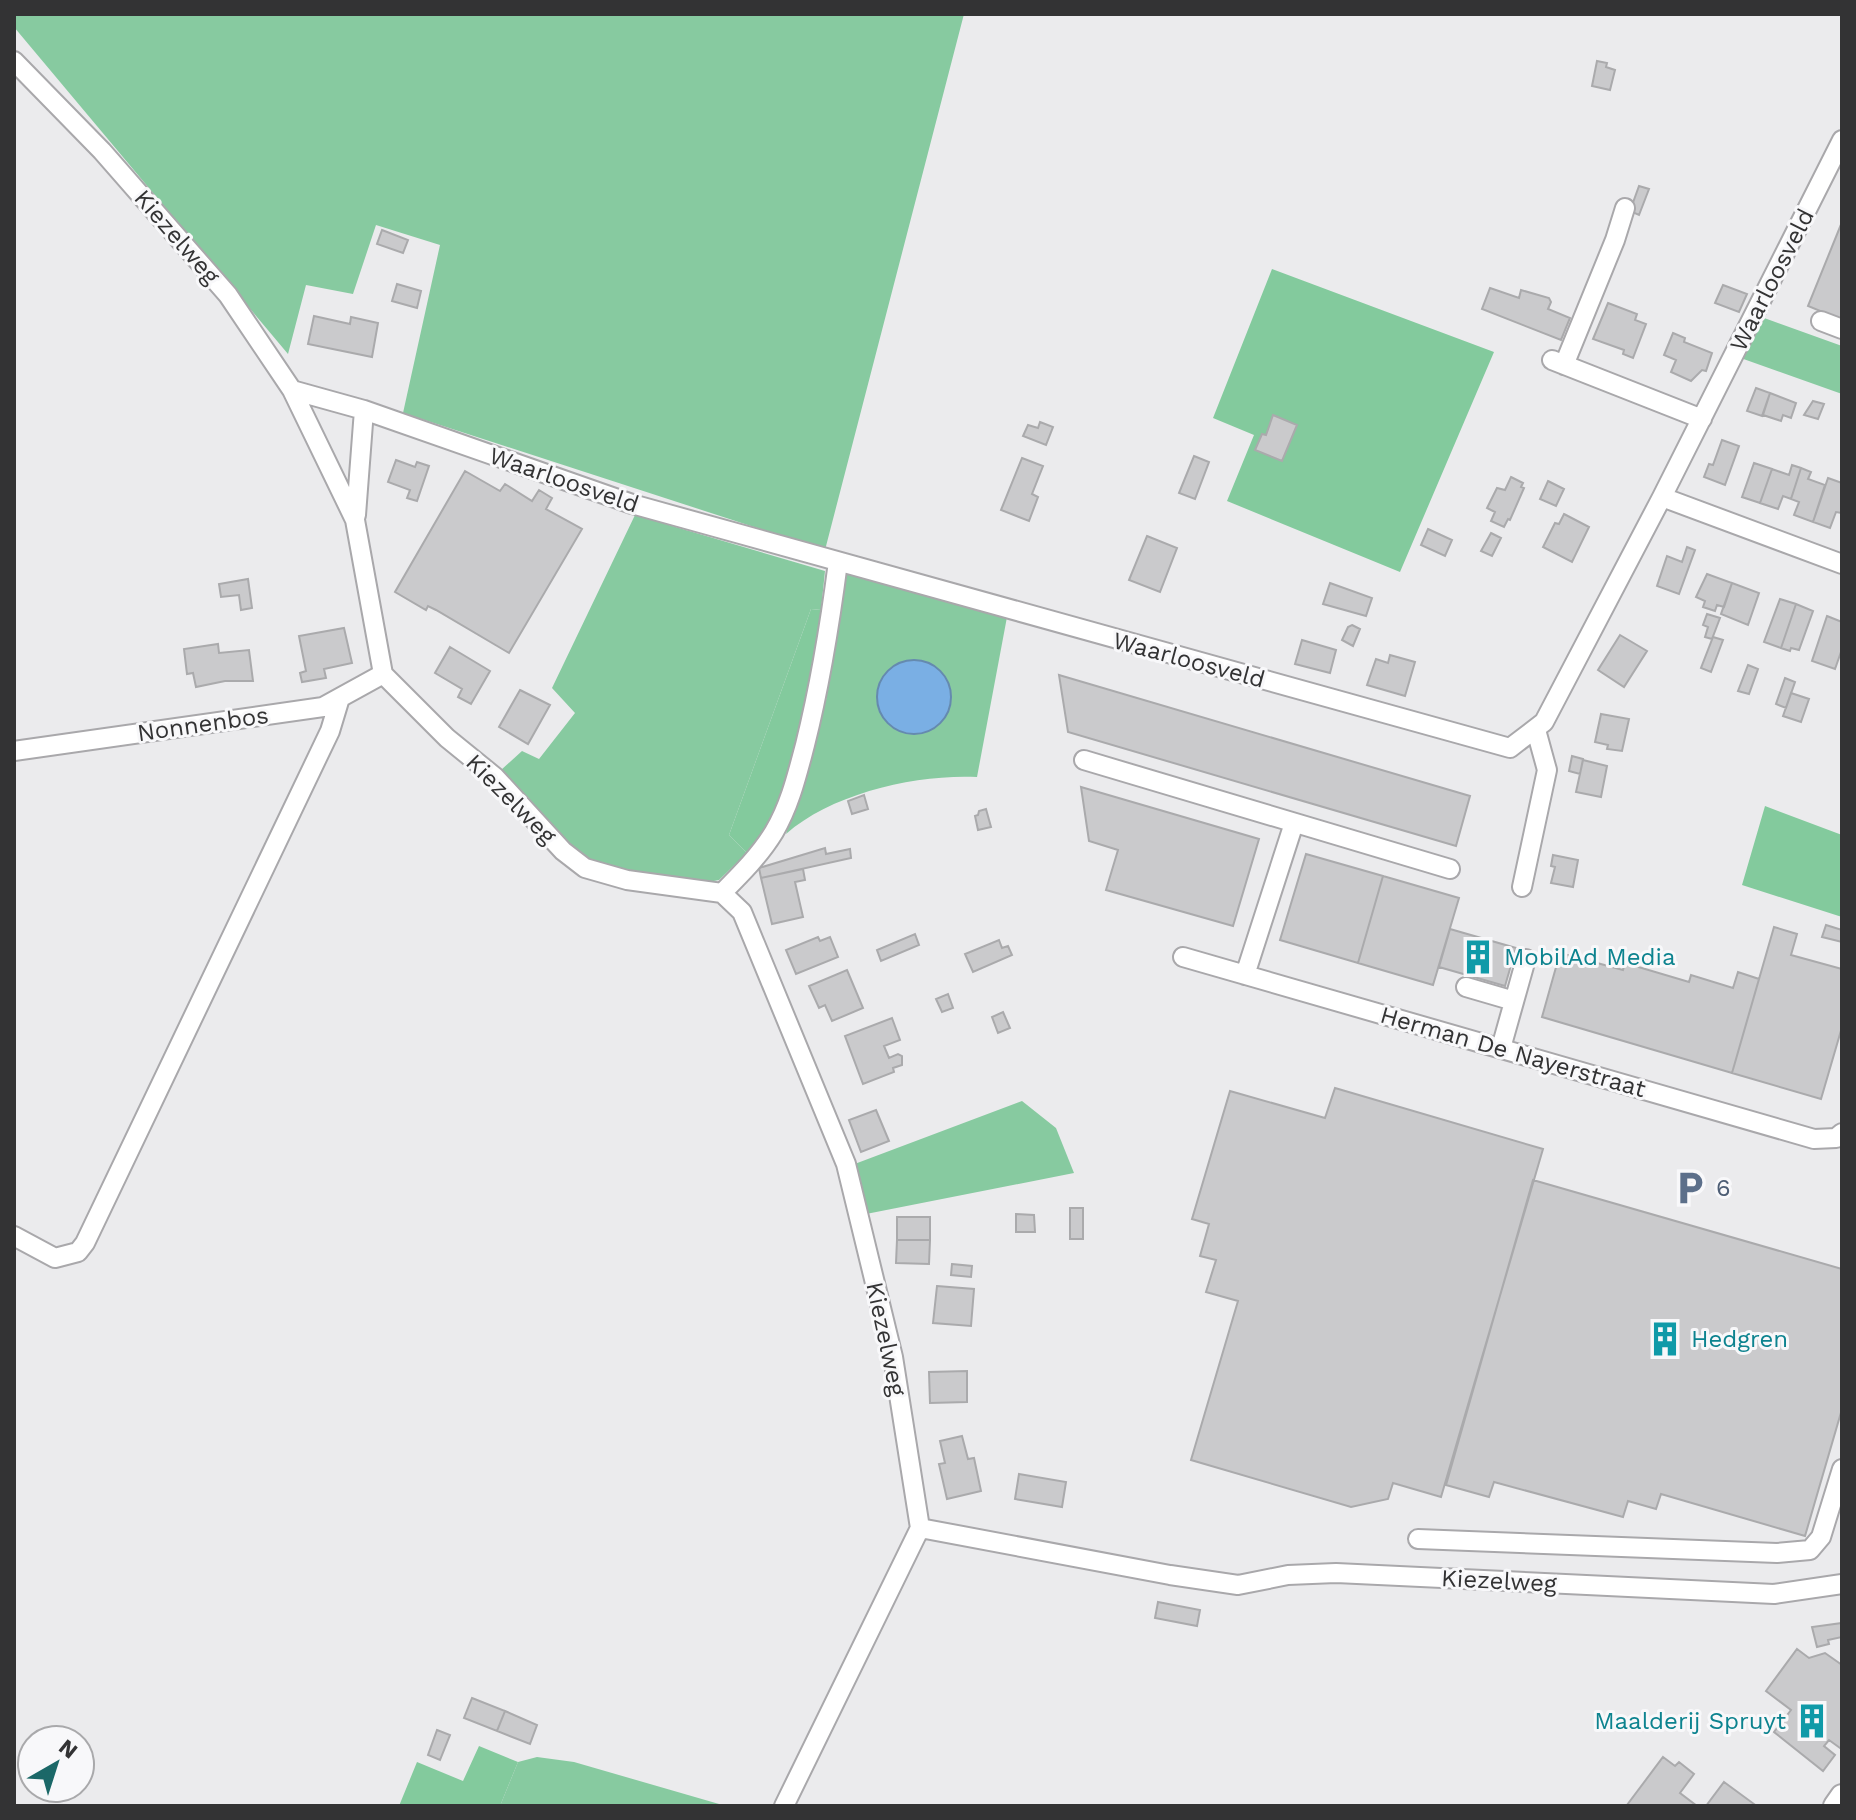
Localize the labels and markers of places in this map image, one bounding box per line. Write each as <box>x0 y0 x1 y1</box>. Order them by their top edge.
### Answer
building icon: MobilAd Media <box>1459 938 1497 976</box>
place label: MobilAd Media <box>1504 943 1676 971</box>
parking icon: 6 <box>1671 1169 1709 1207</box>
place label: 6 <box>1716 1174 1731 1202</box>
building icon: Hedgren <box>1646 1320 1684 1358</box>
place label: Hedgren <box>1691 1325 1788 1353</box>
building icon: Maalderij Spruyt <box>1793 1702 1831 1740</box>
place label: Maalderij Spruyt <box>1594 1707 1786 1735</box>

